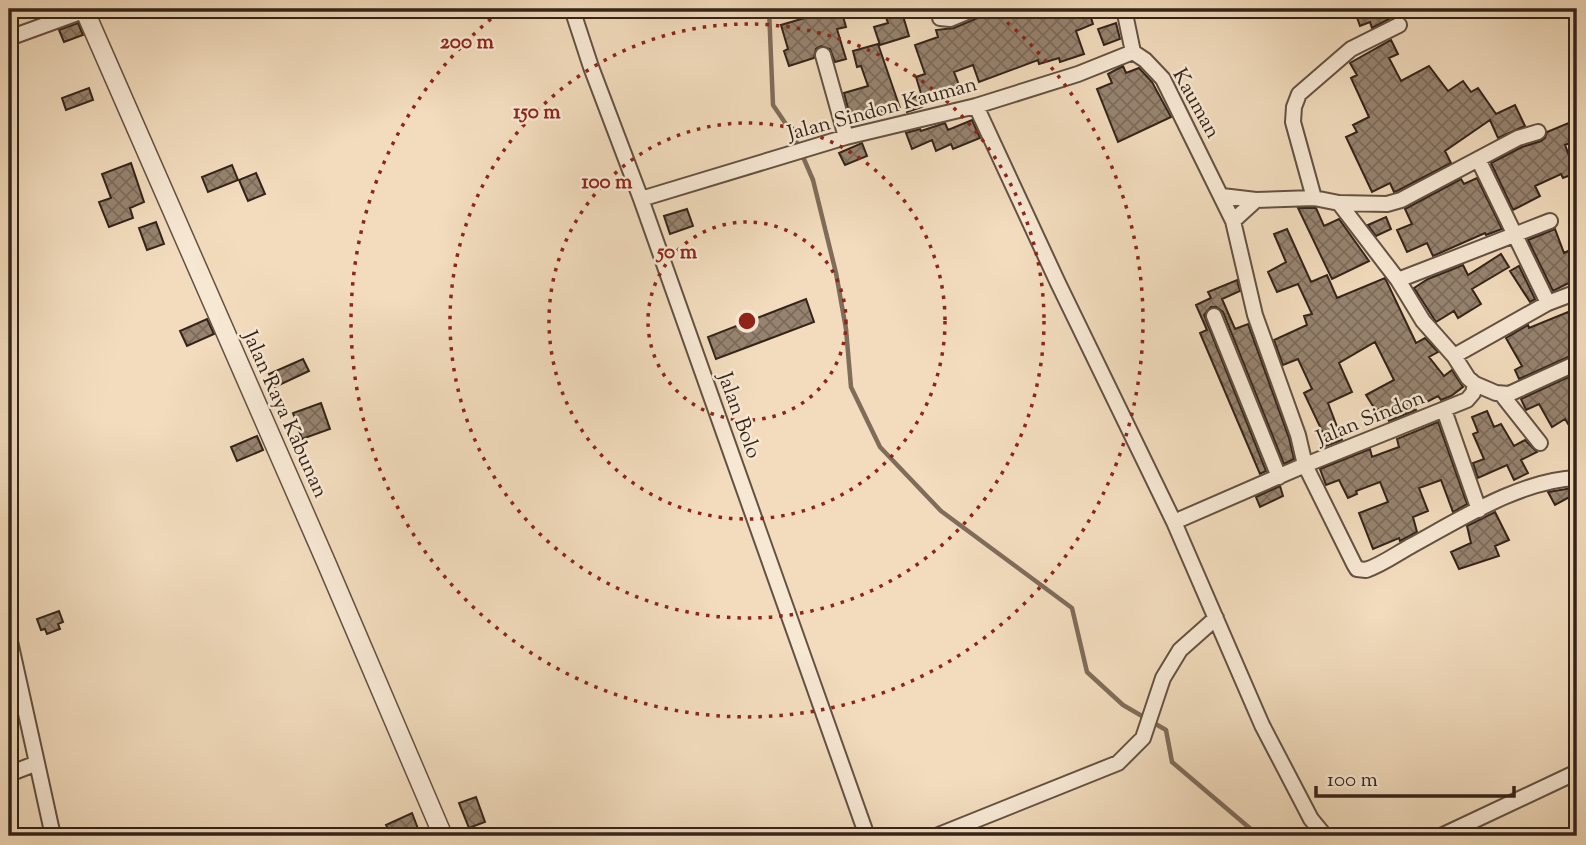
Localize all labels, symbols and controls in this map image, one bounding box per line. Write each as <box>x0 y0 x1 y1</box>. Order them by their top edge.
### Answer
text: 200 m <box>440 28 495 58</box>
street label: Kauman <box>1164 63 1227 145</box>
street label: Jalan Sindon Kauman <box>783 70 981 150</box>
text: 150 m <box>513 98 561 128</box>
text: 100 m <box>582 168 633 198</box>
text: 50 m <box>655 238 698 268</box>
centre of rings <box>735 309 759 333</box>
street label: Jalan Raya Kabunan <box>233 326 334 503</box>
street label: Jalan Bolo <box>708 367 768 463</box>
street label: Jalan Sindon <box>1311 384 1429 455</box>
scale bar <box>1316 754 1514 798</box>
text: 100 m <box>1327 766 1378 796</box>

